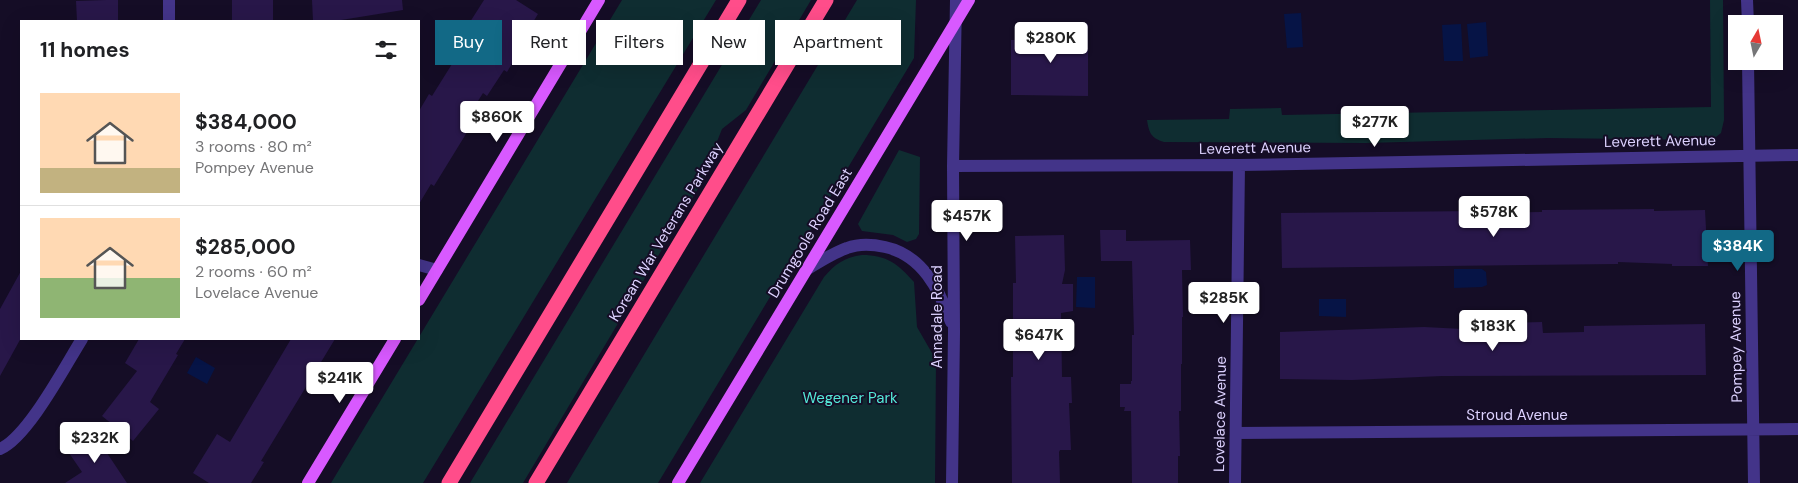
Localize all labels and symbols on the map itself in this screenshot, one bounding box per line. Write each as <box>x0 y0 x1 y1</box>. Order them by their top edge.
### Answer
north arrow <box>1728 15 1782 70</box>
pin: $280K <box>1016 22 1086 64</box>
pin: $860K <box>462 100 532 143</box>
pin: $277K <box>1340 106 1410 148</box>
street label: Leverett Avenue <box>1604 130 1716 152</box>
street label: Leverett Avenue <box>1199 137 1311 159</box>
street label: Korean War Veterans Parkway <box>604 138 728 325</box>
street label: Drumgoole Road East <box>763 164 857 302</box>
pin: $578K <box>1459 196 1529 238</box>
pin: $457K <box>932 200 1002 242</box>
pin: $384K <box>1703 230 1773 272</box>
street label: Annadale Road <box>927 265 947 369</box>
pin: $285K <box>1189 282 1259 324</box>
street label: Pompey Avenue <box>1725 291 1747 403</box>
pin: $183K <box>1458 310 1528 352</box>
pin: $647K <box>1004 318 1074 361</box>
street label: Lovelace Avenue <box>1209 356 1231 472</box>
pin: $241K <box>305 362 375 404</box>
park label: Wegener Park <box>802 388 898 408</box>
street label: Stroud Avenue <box>1466 405 1568 425</box>
pin: $232K <box>60 422 130 464</box>

